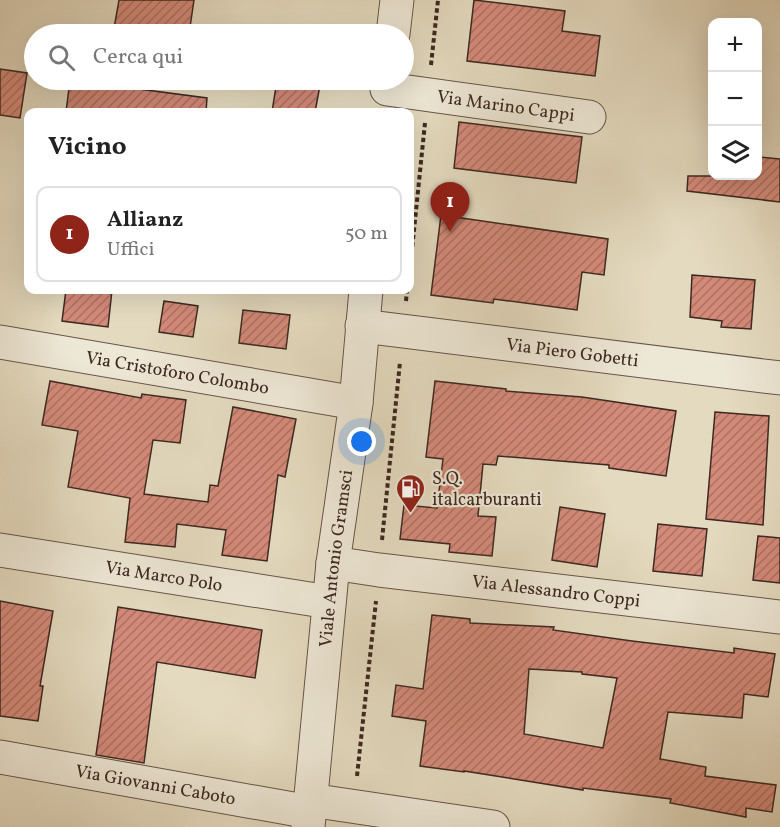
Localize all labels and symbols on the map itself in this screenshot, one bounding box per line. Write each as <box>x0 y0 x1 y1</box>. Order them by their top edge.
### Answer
street label: Via Marino Cappi <box>435 85 576 129</box>
pin: 1 <box>430 182 470 232</box>
street label: Via Piero Gobetti <box>504 333 640 374</box>
street label: Via Cristoforo Colombo <box>84 346 271 402</box>
your location <box>347 427 376 456</box>
place label: S.Q. italcarburanti <box>432 467 542 513</box>
street label: Viale Antonio Gramsci <box>314 468 360 648</box>
fuel station icon: S.Q. italcarburanti <box>395 472 427 514</box>
street label: Via Marco Polo <box>103 556 224 599</box>
street label: Via Alessandro Coppi <box>470 570 642 615</box>
street label: Via Giovanni Caboto <box>73 760 237 813</box>

